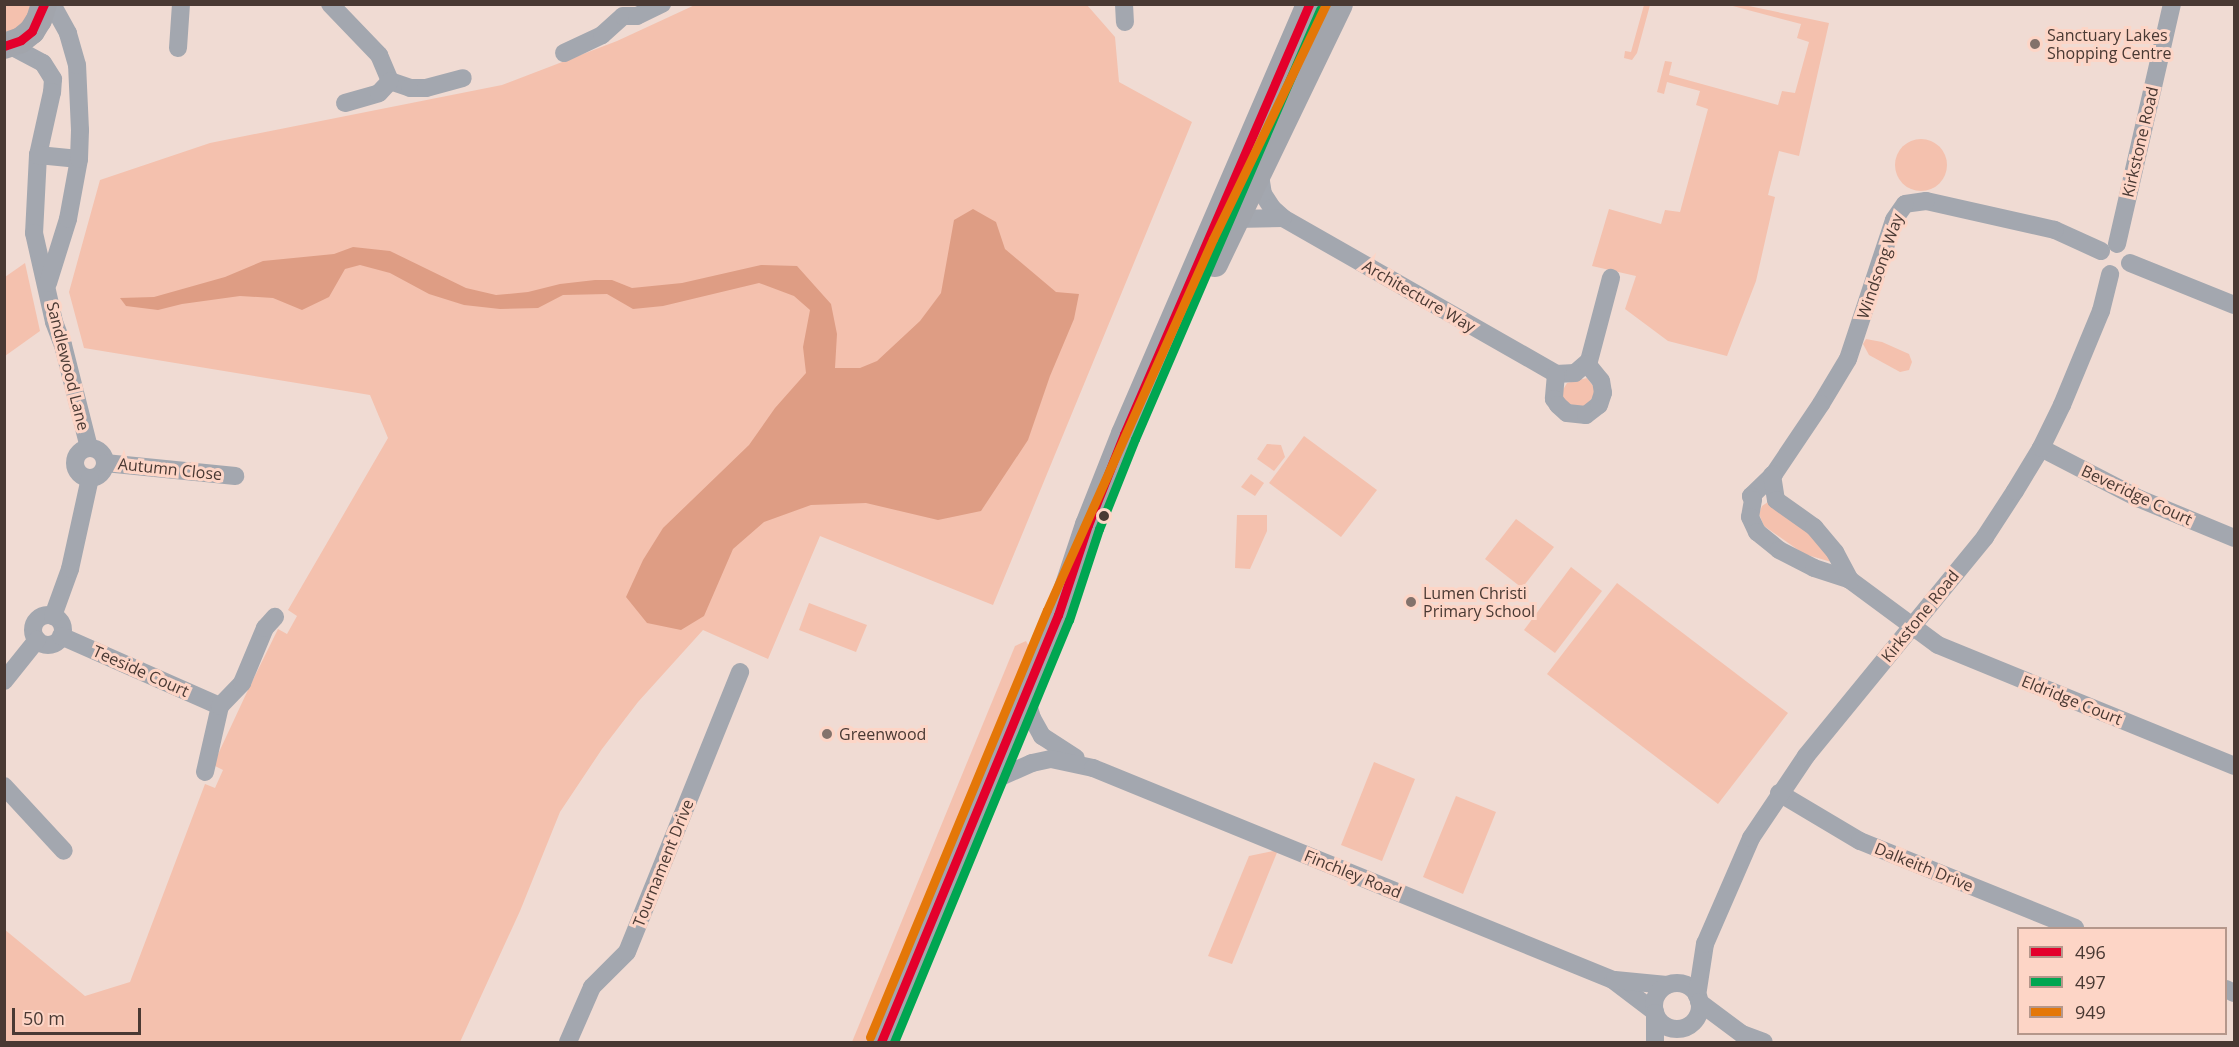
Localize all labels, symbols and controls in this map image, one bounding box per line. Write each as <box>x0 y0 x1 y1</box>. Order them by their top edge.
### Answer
place label: Sanctuary Lakes Shopping Centre <box>2047 25 2172 63</box>
marker: Sanctuary Lakes Shopping Centre <box>2028 37 2042 51</box>
street label: Kirkstone Road <box>2118 85 2162 199</box>
street label: Windsong Way <box>1853 211 1907 321</box>
street label: Architecture Way <box>1359 256 1479 336</box>
street label: Sandlewood Lane <box>43 300 93 432</box>
street label: Autumn Close <box>117 454 223 484</box>
street label: Beveridge Court <box>2078 461 2196 529</box>
unlabelled marker <box>1098 510 1110 522</box>
street label: Kirkstone Road <box>1877 566 1963 666</box>
place label: Lumen Christi Primary School <box>1423 583 1535 621</box>
marker: Lumen Christi Primary School <box>1404 595 1418 609</box>
street label: Teeside Court <box>90 641 192 701</box>
street label: Eldridge Court <box>2019 671 2125 729</box>
place label: Greenwood <box>839 724 926 744</box>
marker: Greenwood <box>820 727 834 741</box>
street label: Tournament Drive <box>629 796 697 930</box>
street label: Dalkeith Drive <box>1872 838 1976 896</box>
street label: Finchley Road <box>1302 846 1404 902</box>
legend <box>2017 927 2227 1035</box>
text: 496 <box>2075 940 2106 964</box>
text: 497 <box>2075 970 2106 994</box>
scale bar <box>15 996 144 1034</box>
text: 949 <box>2075 1000 2106 1024</box>
text: 50 m <box>23 1006 65 1030</box>

